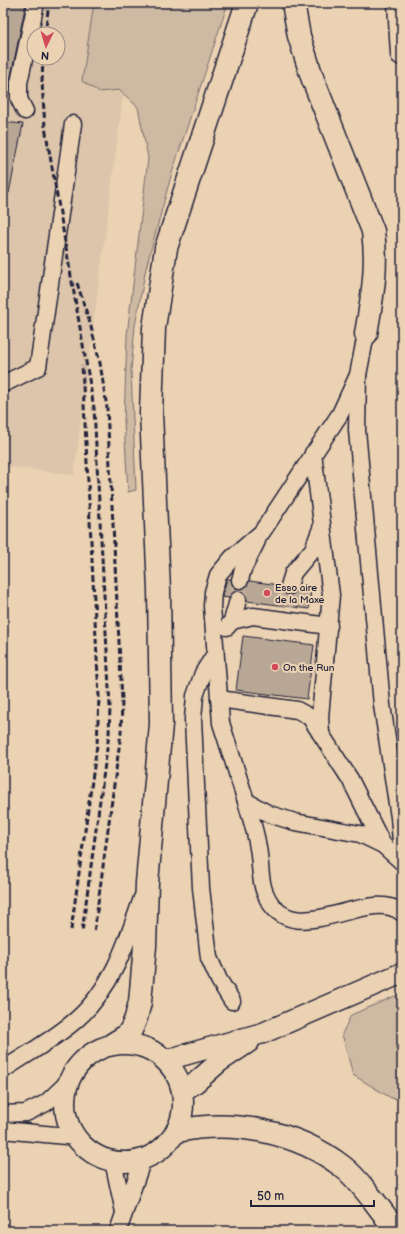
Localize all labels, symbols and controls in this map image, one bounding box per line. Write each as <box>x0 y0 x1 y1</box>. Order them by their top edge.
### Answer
north arrow <box>26 26 66 66</box>
text: N <box>40 49 50 62</box>
place label: Esso aire de la Maxe <box>275 582 325 606</box>
marker: Esso aire de la Maxe <box>262 588 272 598</box>
marker: On the Run <box>270 662 280 672</box>
place label: On the Run <box>283 662 335 674</box>
scale bar <box>251 1182 374 1208</box>
text: 50 m <box>257 1189 284 1204</box>

